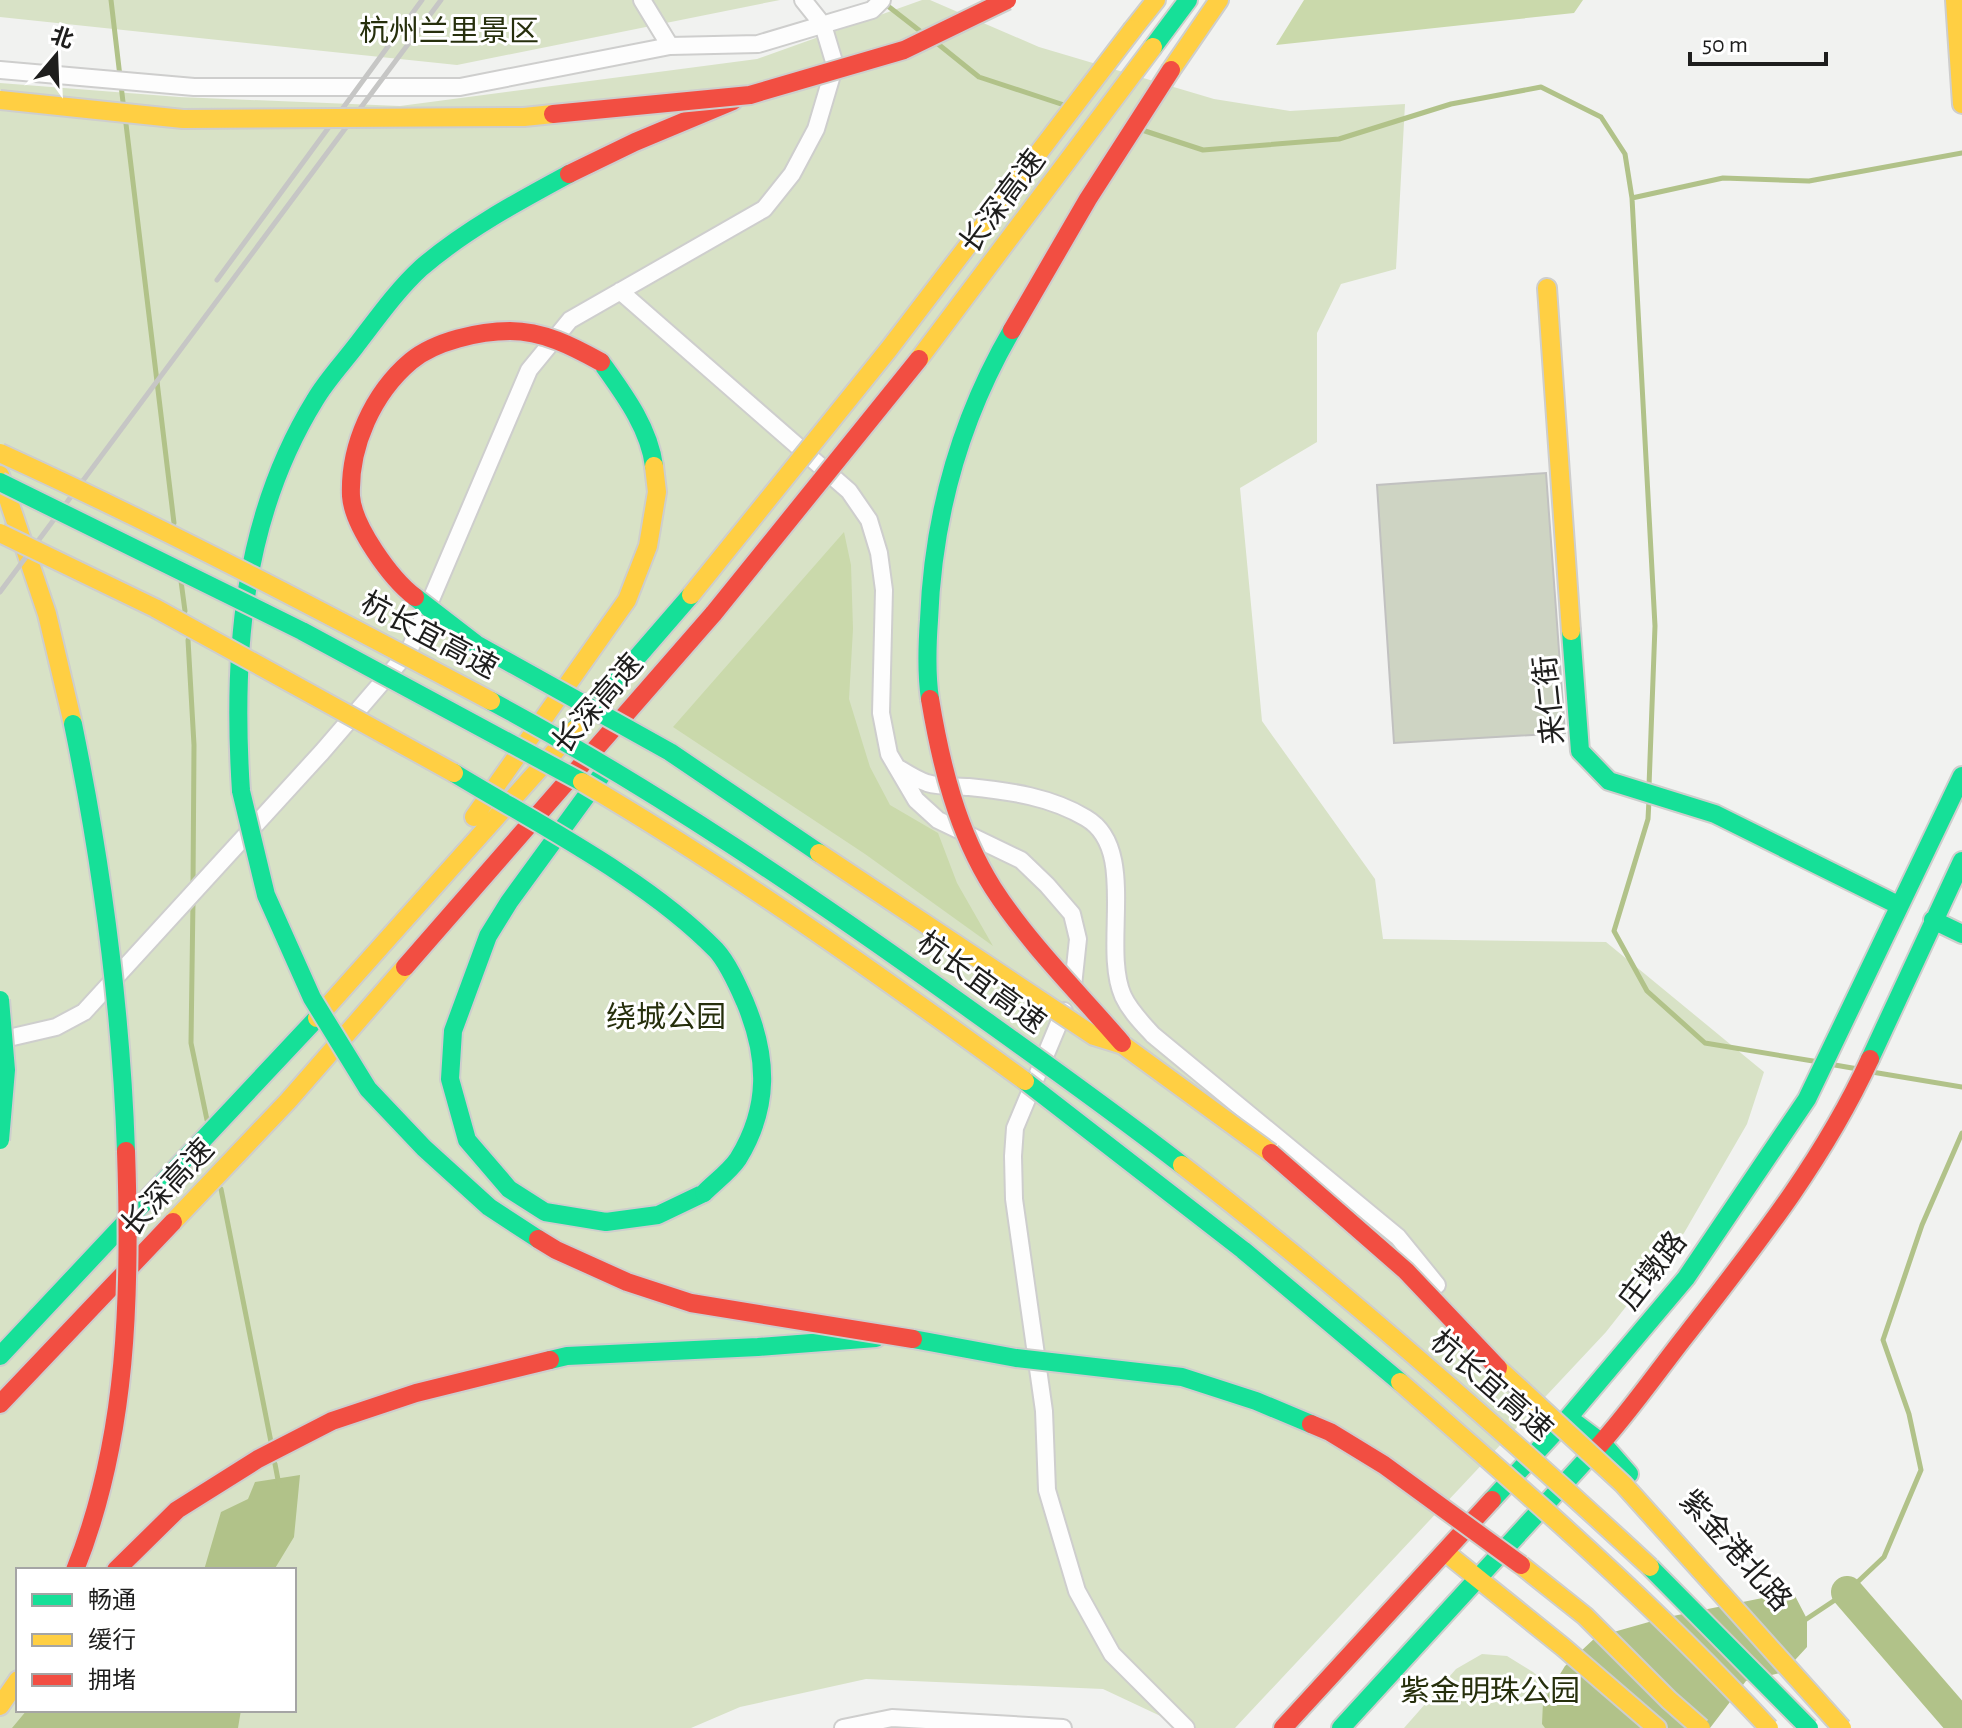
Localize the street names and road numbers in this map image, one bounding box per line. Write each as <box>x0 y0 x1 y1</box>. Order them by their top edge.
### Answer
street label: 长深高速 <box>953 144 1051 259</box>
street label: 杭长宜高速 <box>356 586 503 684</box>
street label: 长深高速 <box>546 648 649 759</box>
street label: 来仁街 <box>1528 654 1570 747</box>
street label: 杭长宜高速 <box>912 925 1052 1039</box>
street label: 长深高速 <box>115 1133 220 1242</box>
street label: 庄墩路 <box>1612 1225 1693 1316</box>
street label: 杭长宜高速 <box>1425 1324 1559 1447</box>
street label: 紫金港北路 <box>1674 1484 1798 1617</box>

